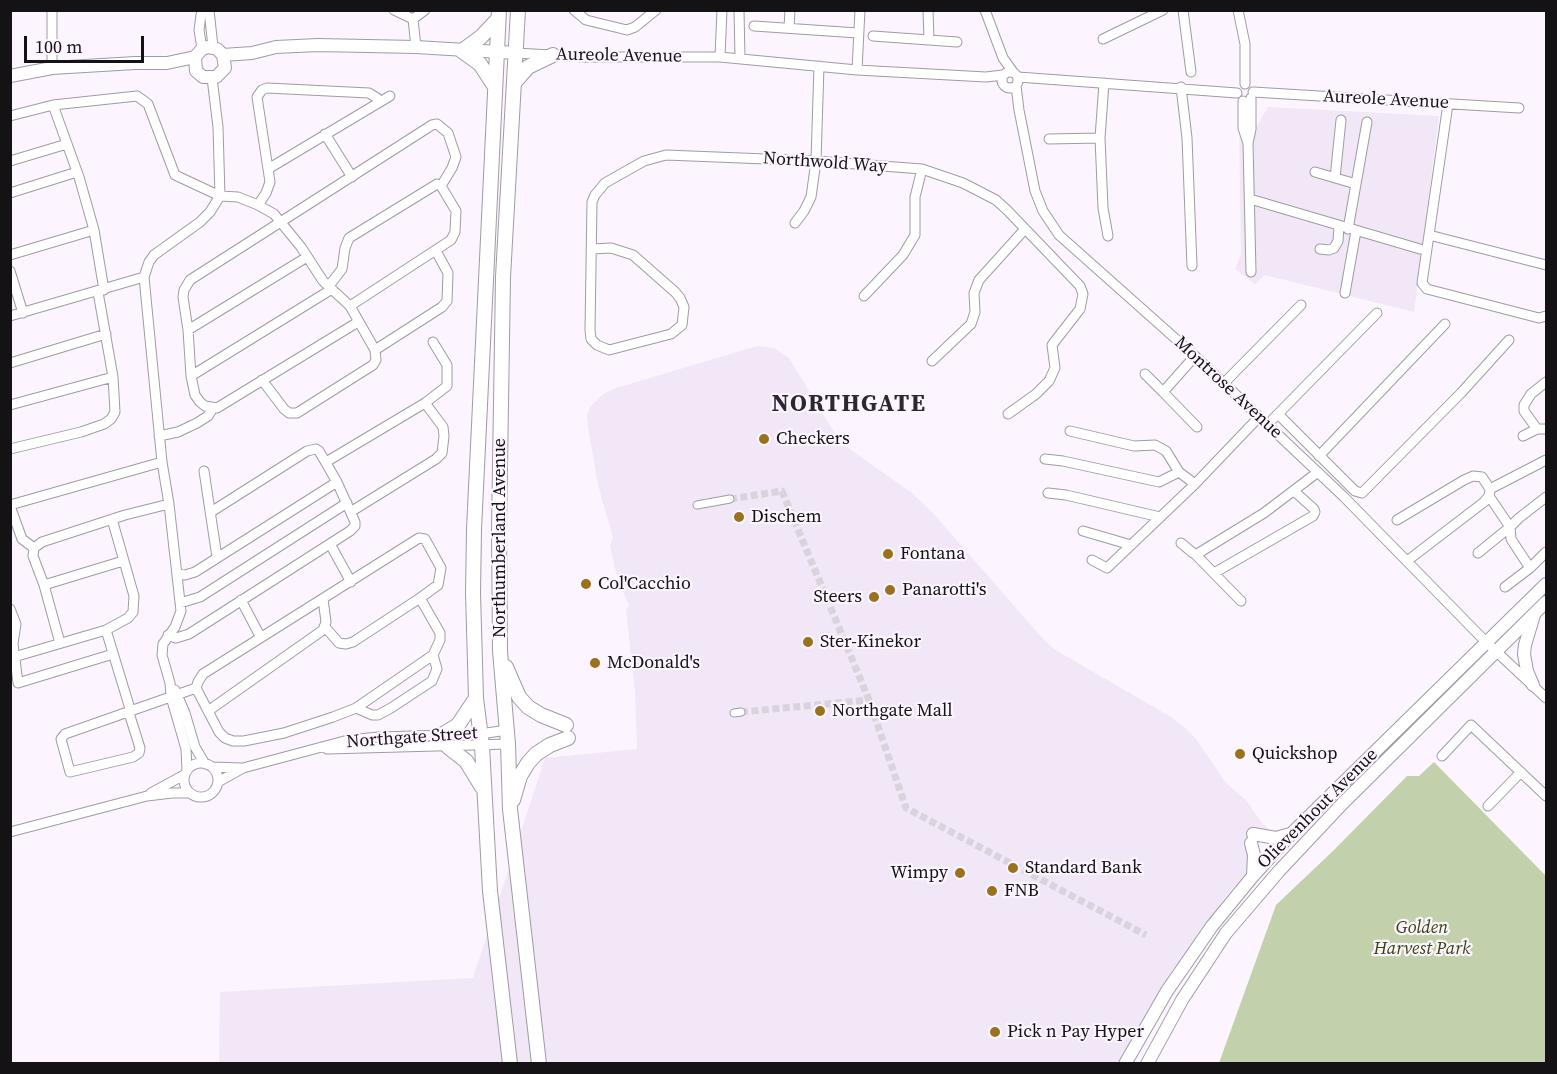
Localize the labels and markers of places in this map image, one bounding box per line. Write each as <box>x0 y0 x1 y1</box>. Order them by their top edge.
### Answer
place label: Checkers <box>776 428 850 450</box>
marker: Checkers <box>757 432 771 446</box>
place label: Dischem <box>751 506 822 528</box>
marker: Dischem <box>732 510 746 524</box>
place label: Fontana <box>900 543 965 565</box>
marker: Fontana <box>881 547 895 561</box>
place label: Col'Cacchio <box>598 573 691 595</box>
marker: Col'Cacchio <box>579 577 593 591</box>
place label: Panarotti's <box>902 579 987 601</box>
marker: Panarotti's <box>883 583 897 597</box>
place label: Steers <box>814 586 862 608</box>
marker: Steers <box>867 590 881 604</box>
place label: Ster-Kinekor <box>820 631 921 653</box>
marker: Ster-Kinekor <box>801 635 815 649</box>
place label: McDonald's <box>607 652 700 674</box>
marker: McDonald's <box>588 656 602 670</box>
place label: Northgate Mall <box>832 700 953 722</box>
marker: Northgate Mall <box>813 704 827 718</box>
place label: Quickshop <box>1252 743 1337 765</box>
marker: Quickshop <box>1233 747 1247 761</box>
place label: Standard Bank <box>1025 857 1142 879</box>
marker: Standard Bank <box>1006 861 1020 875</box>
place label: Wimpy <box>890 862 948 884</box>
marker: Wimpy <box>953 866 967 880</box>
place label: FNB <box>1004 880 1039 902</box>
marker: FNB <box>985 884 999 898</box>
place label: Pick n Pay Hyper <box>1007 1021 1144 1043</box>
marker: Pick n Pay Hyper <box>988 1025 1002 1039</box>

